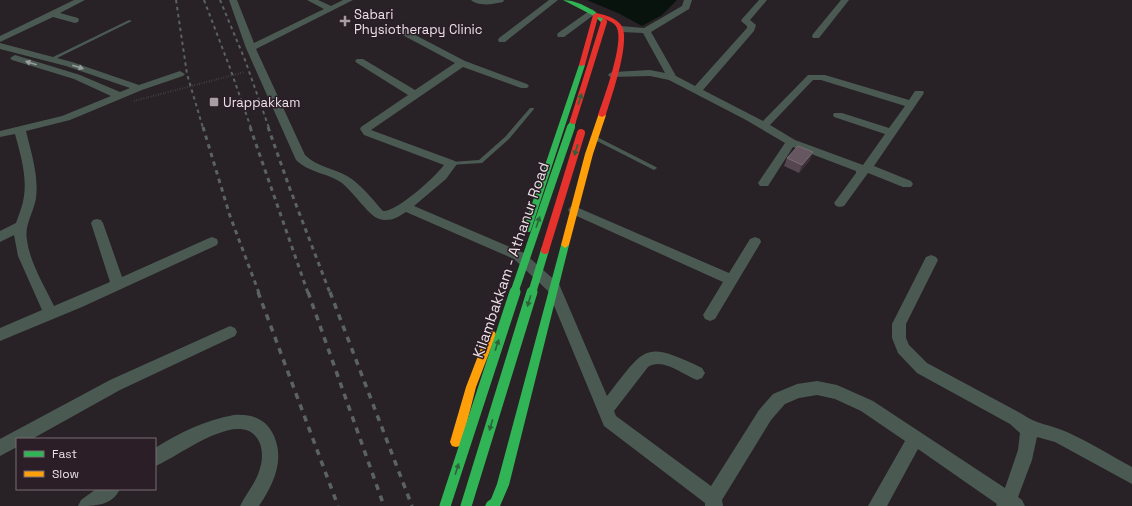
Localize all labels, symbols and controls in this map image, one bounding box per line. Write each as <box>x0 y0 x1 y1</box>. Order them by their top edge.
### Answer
place label: Sabari Physiotherapy Clinic <box>354 6 483 38</box>
marker: Sabari Physiotherapy Clinic <box>339 15 351 27</box>
one-way arrow <box>25 60 37 66</box>
one-way arrow <box>73 64 85 70</box>
one-way arrow <box>577 93 583 105</box>
place label: Urappakkam <box>223 94 301 111</box>
marker: Urappakkam <box>208 96 220 108</box>
one-way arrow <box>573 144 579 156</box>
street label: Kilambakkam - Athanur Road <box>468 159 553 360</box>
one-way arrow <box>535 216 541 228</box>
one-way arrow <box>526 295 532 307</box>
one-way arrow <box>494 339 500 351</box>
one-way arrow <box>488 419 494 431</box>
legend <box>16 438 156 490</box>
text: Fast <box>52 446 77 462</box>
one-way arrow <box>454 463 460 475</box>
text: Slow <box>52 466 79 482</box>

